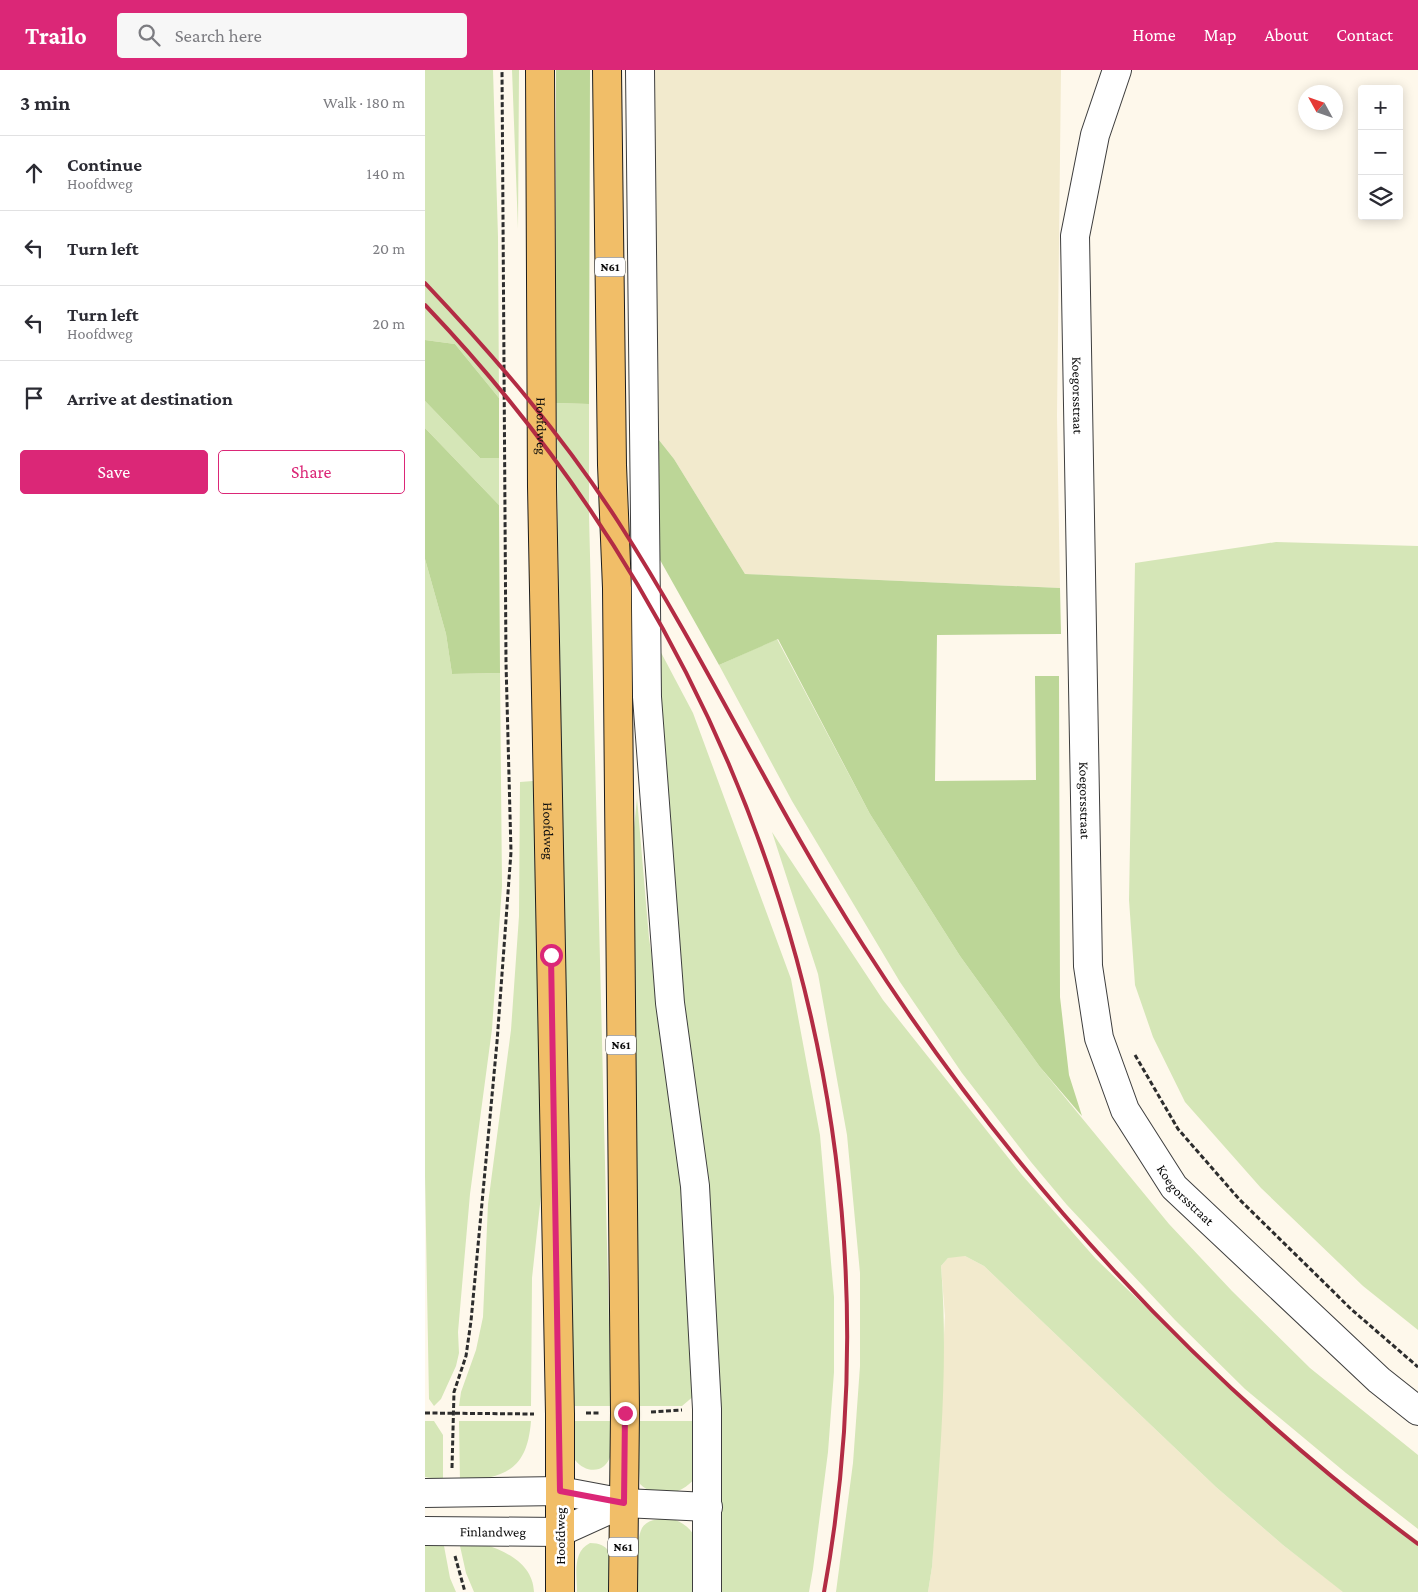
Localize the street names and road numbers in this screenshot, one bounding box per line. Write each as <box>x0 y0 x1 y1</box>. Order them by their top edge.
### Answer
road number: N61 <box>595 258 625 276</box>
street label: Koegorsstraat <box>1069 357 1087 435</box>
street label: Hoofdweg <box>534 397 550 455</box>
street label: Koegorsstraat <box>1076 761 1094 840</box>
street label: Hoofdweg <box>540 802 557 860</box>
road number: N61 <box>606 1036 636 1054</box>
street label: Koegorsstraat <box>1154 1162 1218 1229</box>
street label: Hoofdweg <box>552 1507 568 1565</box>
street label: Finlandweg <box>460 1523 526 1540</box>
road number: N61 <box>608 1538 638 1556</box>

